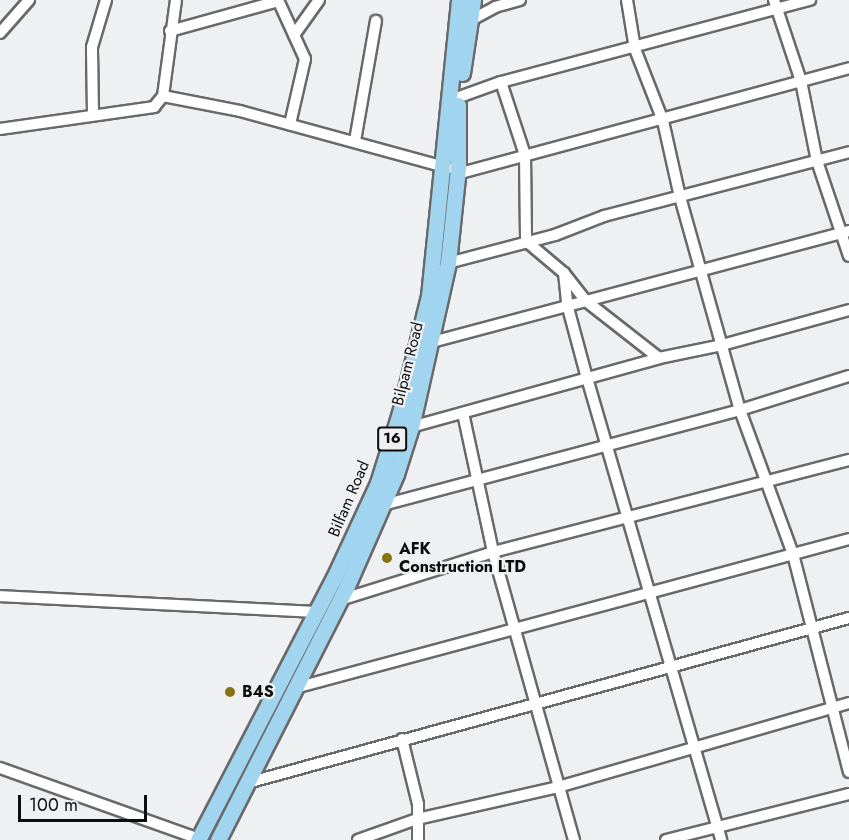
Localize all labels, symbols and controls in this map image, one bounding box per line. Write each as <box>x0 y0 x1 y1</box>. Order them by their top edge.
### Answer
street label: Bilpam Road <box>388 320 428 408</box>
road number: 16 <box>377 427 407 451</box>
street label: Bilfam Road <box>324 458 374 540</box>
place label: AFK Construction LTD <box>399 539 526 577</box>
marker: AFK Construction LTD <box>380 551 394 565</box>
place label: B4S <box>242 682 274 702</box>
marker: B4S <box>223 685 237 699</box>
scale bar <box>21 783 150 821</box>
text: 100 m <box>29 792 78 818</box>

